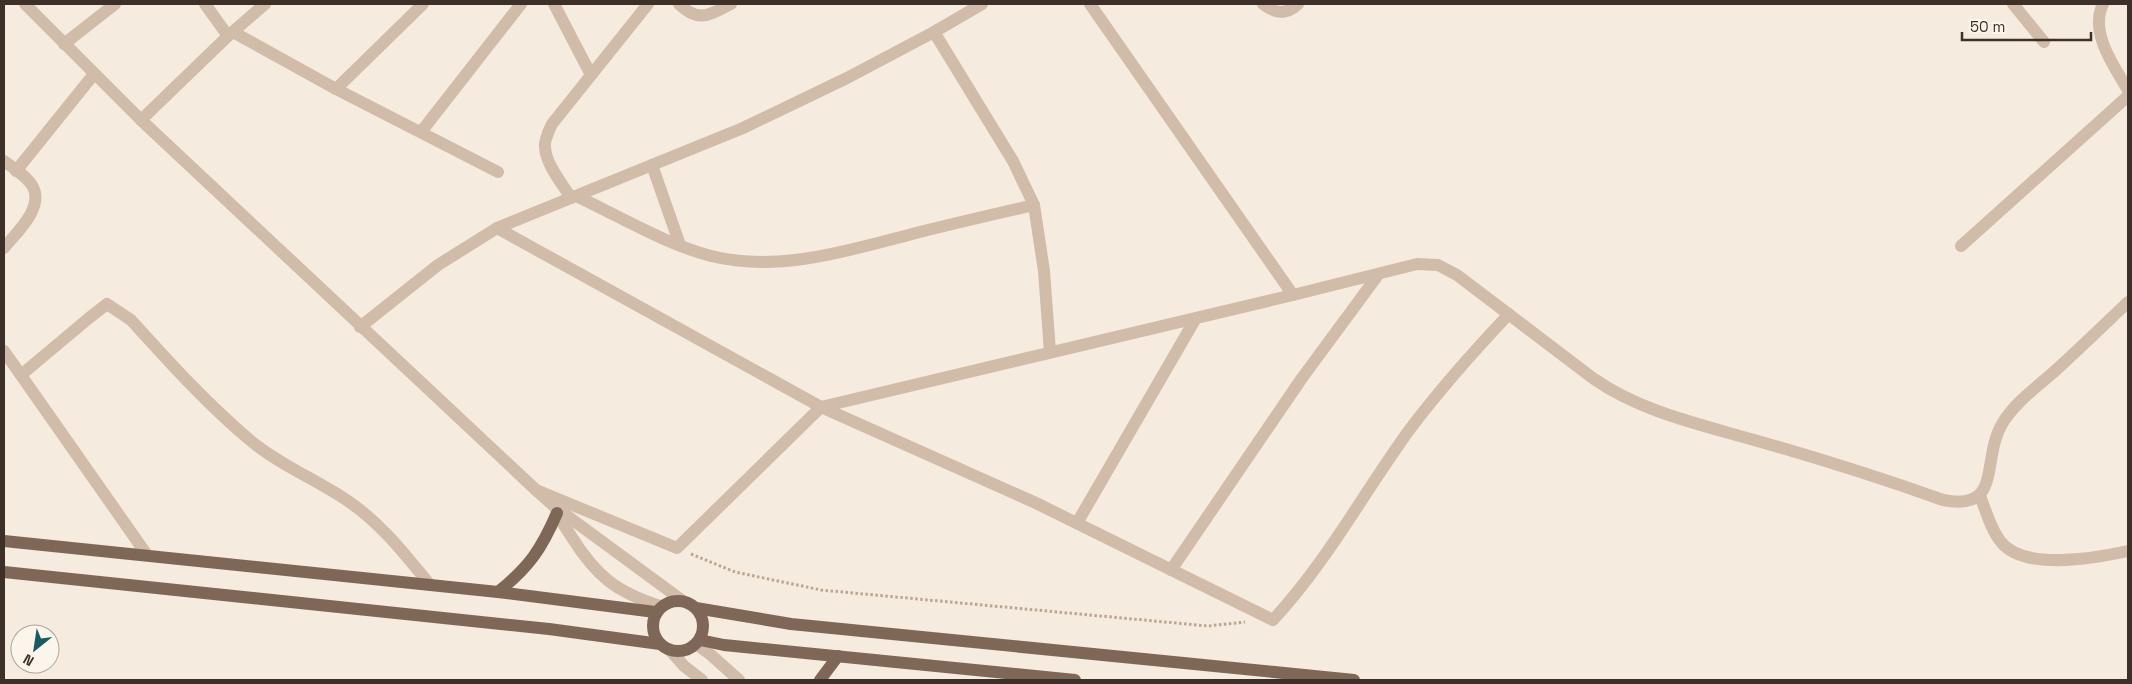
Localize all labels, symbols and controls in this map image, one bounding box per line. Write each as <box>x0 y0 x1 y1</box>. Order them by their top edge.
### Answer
scale bar <box>1962 10 2091 42</box>
text: 50 m <box>1970 17 2005 36</box>
north arrow <box>10 624 60 674</box>
text: N <box>20 650 37 670</box>

